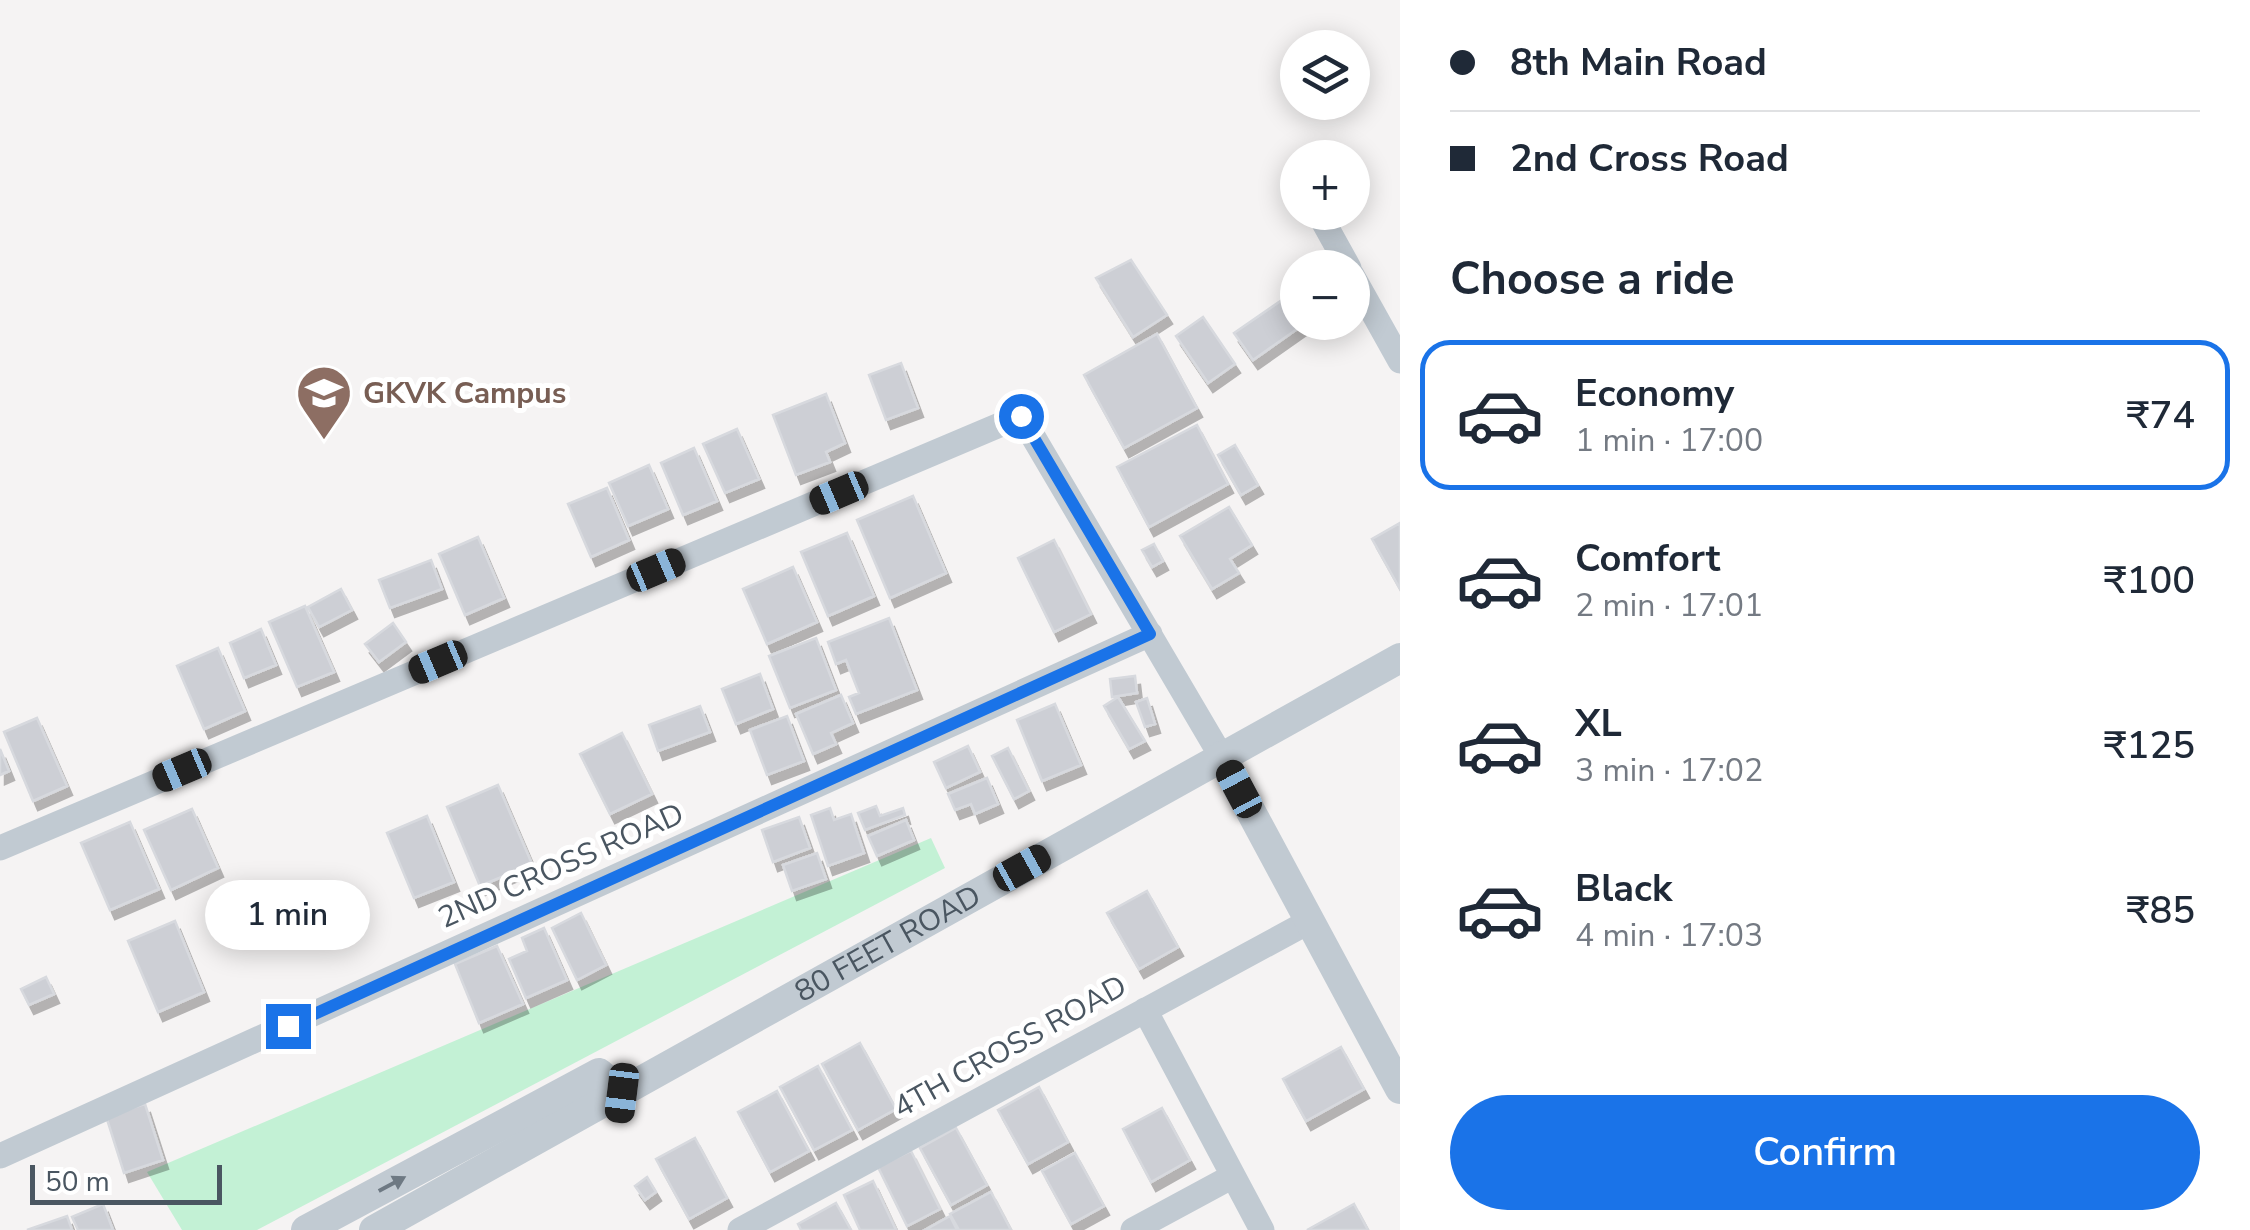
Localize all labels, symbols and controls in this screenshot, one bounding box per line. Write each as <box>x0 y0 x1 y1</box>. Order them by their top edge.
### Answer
map controls <box>1280 30 1370 340</box>
button: layers <box>1280 30 1370 120</box>
text: 8th Main Road <box>1510 37 1767 88</box>
text: 2nd Cross Road <box>1510 133 1789 184</box>
button: + <box>1280 140 1370 230</box>
text: Choose a ride <box>1450 249 1735 310</box>
button: − <box>1280 250 1370 340</box>
school or university icon: GKVK Campus <box>294 363 354 442</box>
text: Economy <box>1575 368 1734 419</box>
icon: car <box>1455 370 1545 460</box>
place label: GKVK Campus <box>363 373 566 414</box>
text: ₹74 <box>2127 390 2195 441</box>
route start <box>999 394 1044 439</box>
text: 1 min · 17:00 <box>1575 419 1763 462</box>
car <box>806 467 872 519</box>
text: Comfort <box>1575 533 1720 584</box>
icon: car <box>1455 535 1545 625</box>
car <box>623 544 689 596</box>
text: ₹100 <box>2104 555 2195 606</box>
text: 2 min · 17:01 <box>1575 584 1763 627</box>
car <box>405 636 471 688</box>
text: XL <box>1575 698 1622 749</box>
icon: car <box>1455 700 1545 790</box>
text: ₹125 <box>2104 720 2195 771</box>
car <box>149 744 215 796</box>
text: 3 min · 17:02 <box>1575 749 1763 792</box>
car <box>1212 755 1266 823</box>
street label: 2ND CROSS ROAD <box>432 793 690 939</box>
car <box>988 840 1056 896</box>
text: Black <box>1575 863 1672 914</box>
icon: car <box>1455 865 1545 955</box>
street label: 80 FEET ROAD <box>787 875 988 1012</box>
callout: 1 min <box>206 881 370 951</box>
text: ₹85 <box>2127 885 2195 936</box>
text: 1 min <box>247 893 328 936</box>
text: 4 min · 17:03 <box>1575 914 1763 957</box>
street label: 4TH CROSS ROAD <box>886 966 1134 1128</box>
route end <box>266 1004 311 1049</box>
car <box>603 1061 641 1125</box>
button: Confirm <box>1450 1095 2200 1210</box>
scale bar <box>30 1160 222 1204</box>
text: 50 m <box>45 1163 110 1201</box>
one-way arrow <box>378 1176 406 1194</box>

